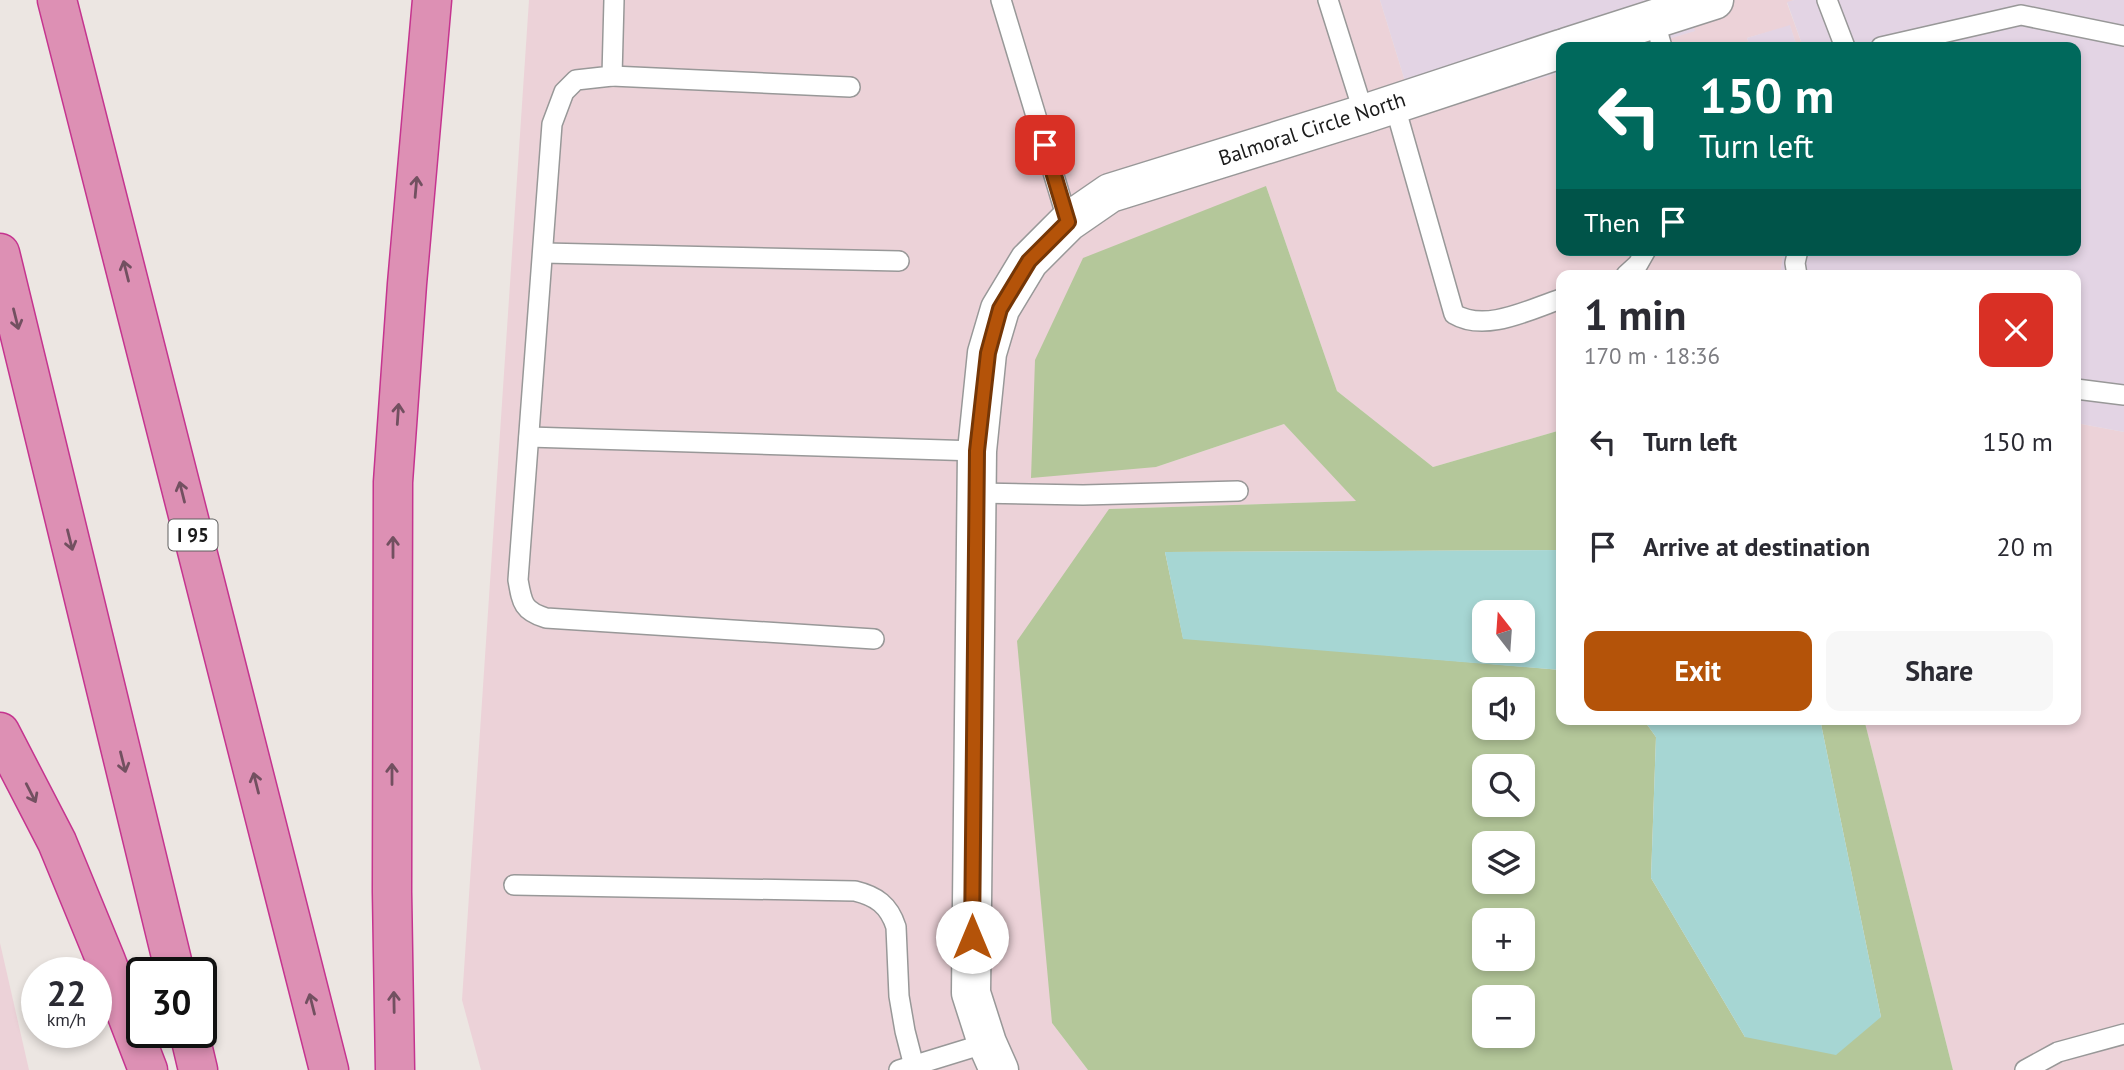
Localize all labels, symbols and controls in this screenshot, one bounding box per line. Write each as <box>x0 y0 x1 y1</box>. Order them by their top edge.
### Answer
text: 150 m <box>1699 63 1834 127</box>
icon: left <box>1584 70 1675 161</box>
street label: Balmoral Circle North <box>1215 86 1409 171</box>
pin <box>1015 115 1075 175</box>
text: Turn left <box>1699 125 1814 167</box>
icon: arrive <box>1026 126 1064 164</box>
one-way arrow <box>409 176 422 199</box>
icon: arrive <box>1654 203 1692 241</box>
text: Then <box>1584 206 1640 239</box>
one-way arrow <box>119 260 132 283</box>
text: 1 min <box>1584 287 1686 342</box>
button: close <box>1979 293 2053 367</box>
one-way arrow <box>10 307 23 330</box>
text: 170 m · 18:36 <box>1584 341 1720 370</box>
one-way arrow <box>392 403 405 425</box>
icon: left <box>1584 423 1622 461</box>
text: Turn left <box>1643 425 1737 458</box>
text: 150 m <box>1982 425 2053 458</box>
one-way arrow <box>175 481 188 504</box>
road number: I 95 <box>168 520 218 550</box>
icon: arrive <box>1584 528 1622 566</box>
one-way arrow <box>64 529 77 551</box>
text: Arrive at destination <box>1643 530 1870 563</box>
text: 20 m <box>1997 530 2053 563</box>
one-way arrow <box>386 536 400 559</box>
north arrow <box>1472 600 1535 663</box>
map controls <box>1472 600 1535 1048</box>
button: Exit <box>1584 631 1812 711</box>
button: Share <box>1826 631 2053 711</box>
button: sound <box>1472 677 1535 740</box>
one-way arrow <box>117 750 130 772</box>
button: search <box>1472 754 1535 817</box>
one-way arrow <box>385 763 399 786</box>
one-way arrow <box>249 773 262 795</box>
one-way arrow <box>25 782 39 803</box>
button: layers <box>1472 831 1535 894</box>
position arrow <box>935 900 1009 974</box>
button: + <box>1472 908 1535 971</box>
speed limit sign: 30 <box>126 957 217 1048</box>
text: 22 <box>47 970 86 1016</box>
button: − <box>1472 985 1535 1048</box>
one-way arrow <box>387 991 401 1014</box>
one-way arrow <box>305 993 318 1016</box>
text: km/h <box>47 1008 86 1031</box>

